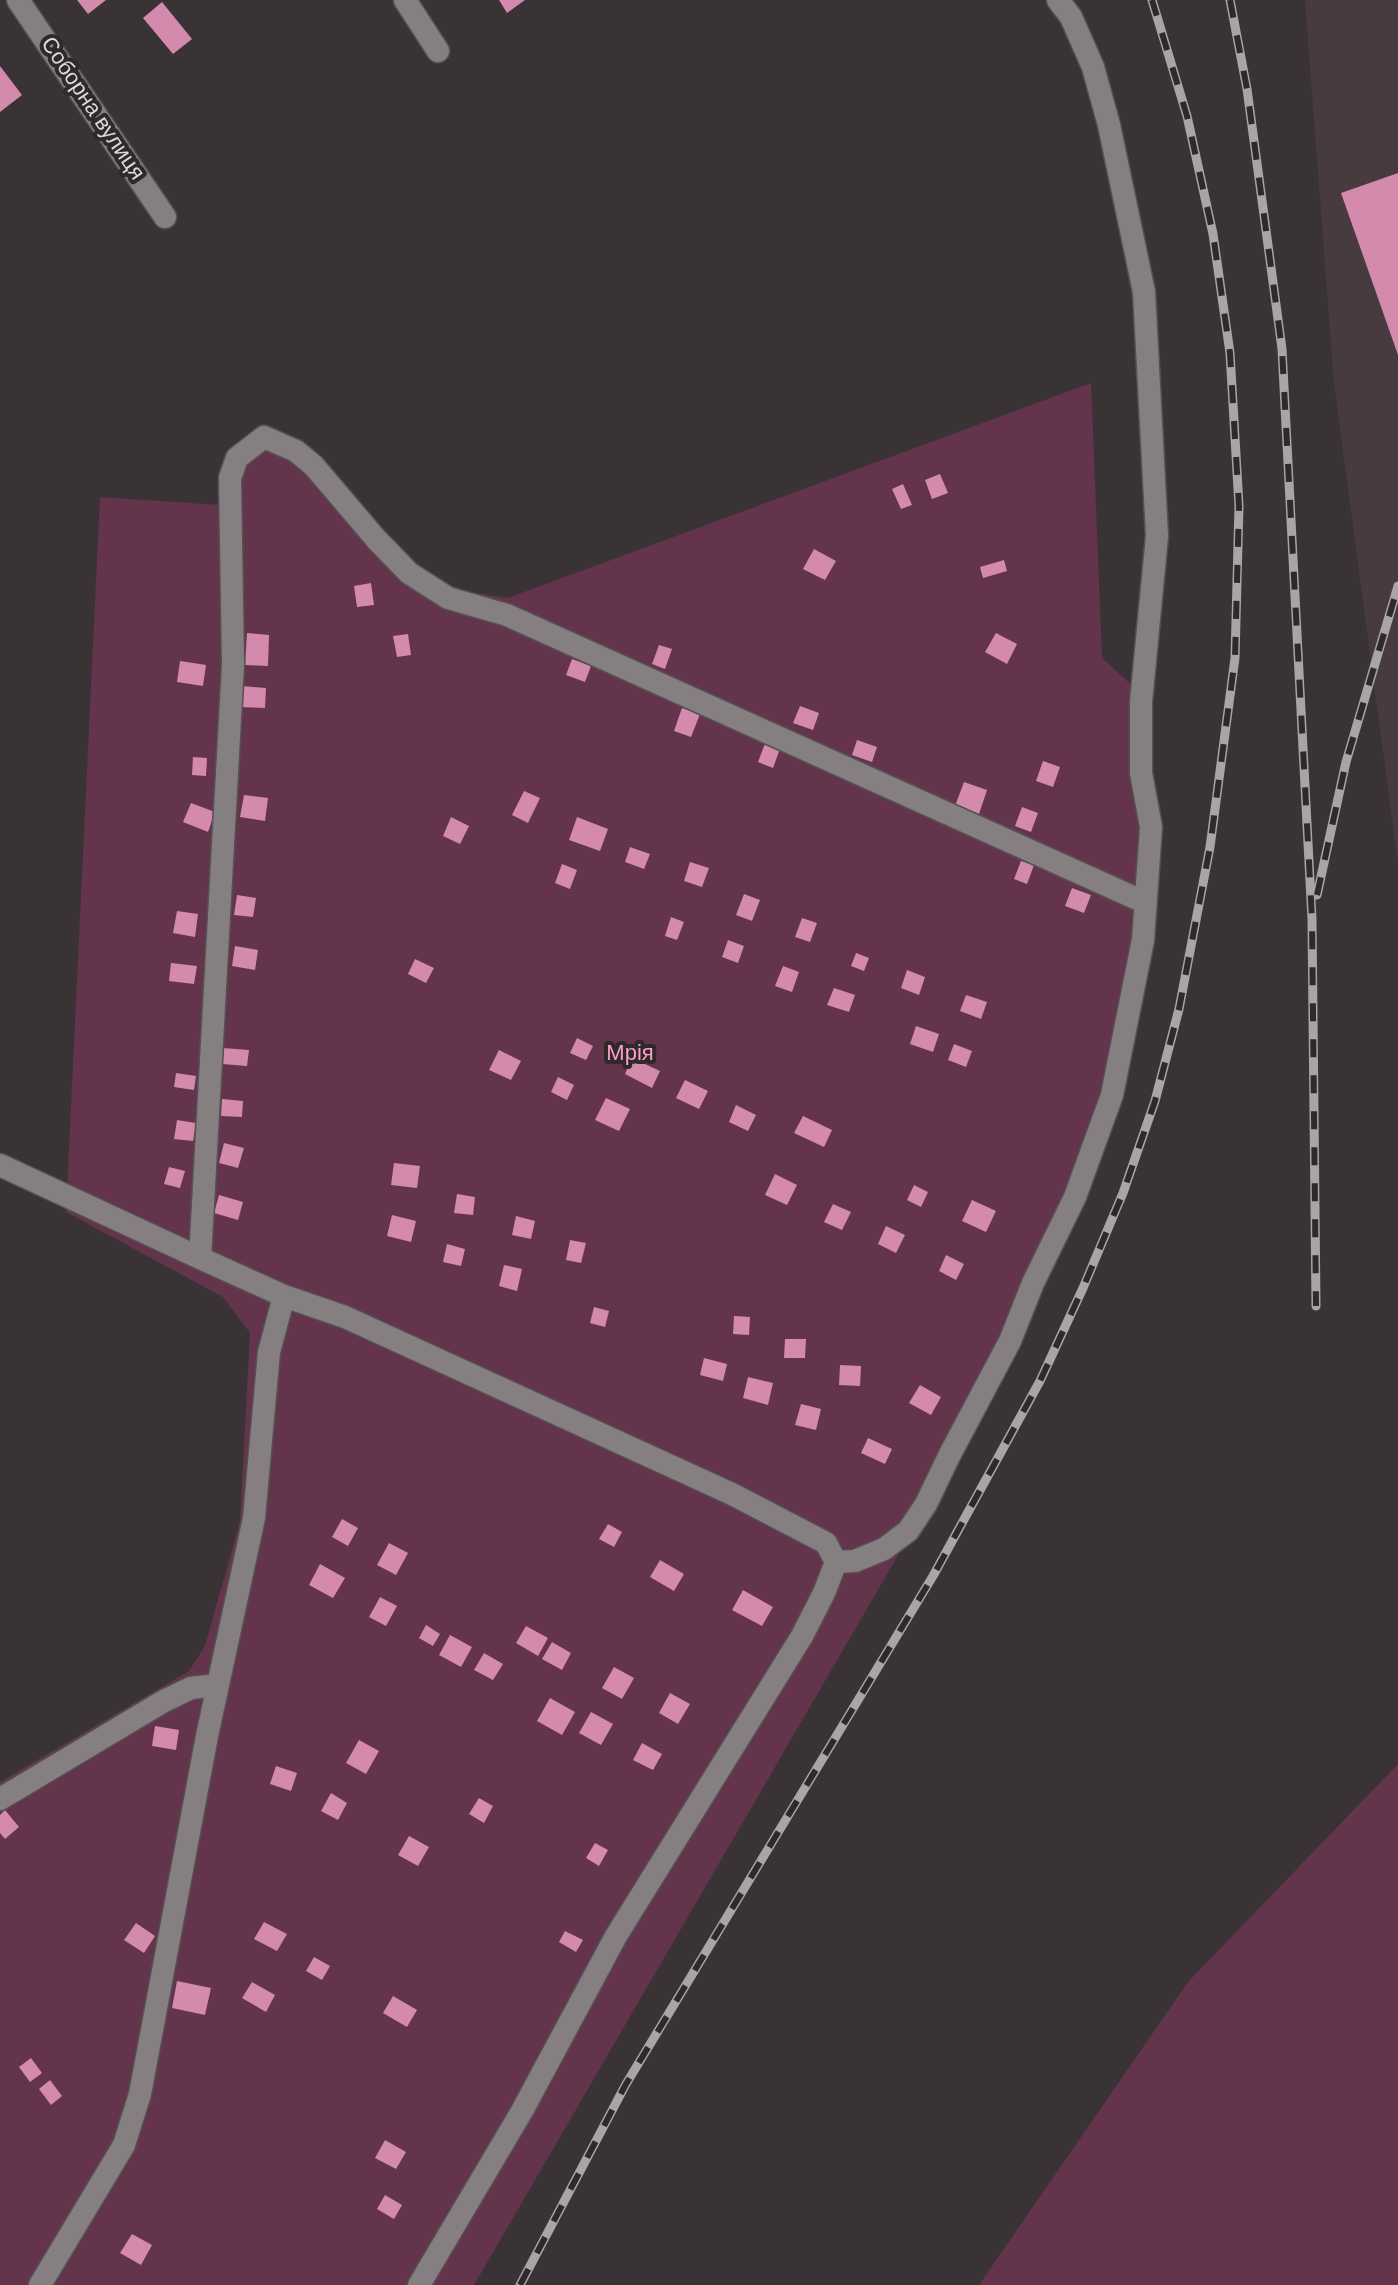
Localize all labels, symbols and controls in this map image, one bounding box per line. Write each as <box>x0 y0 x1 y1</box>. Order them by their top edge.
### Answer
street label: Соборна вулиця <box>34 32 150 186</box>
park label: Мрія <box>606 1041 654 1067</box>

